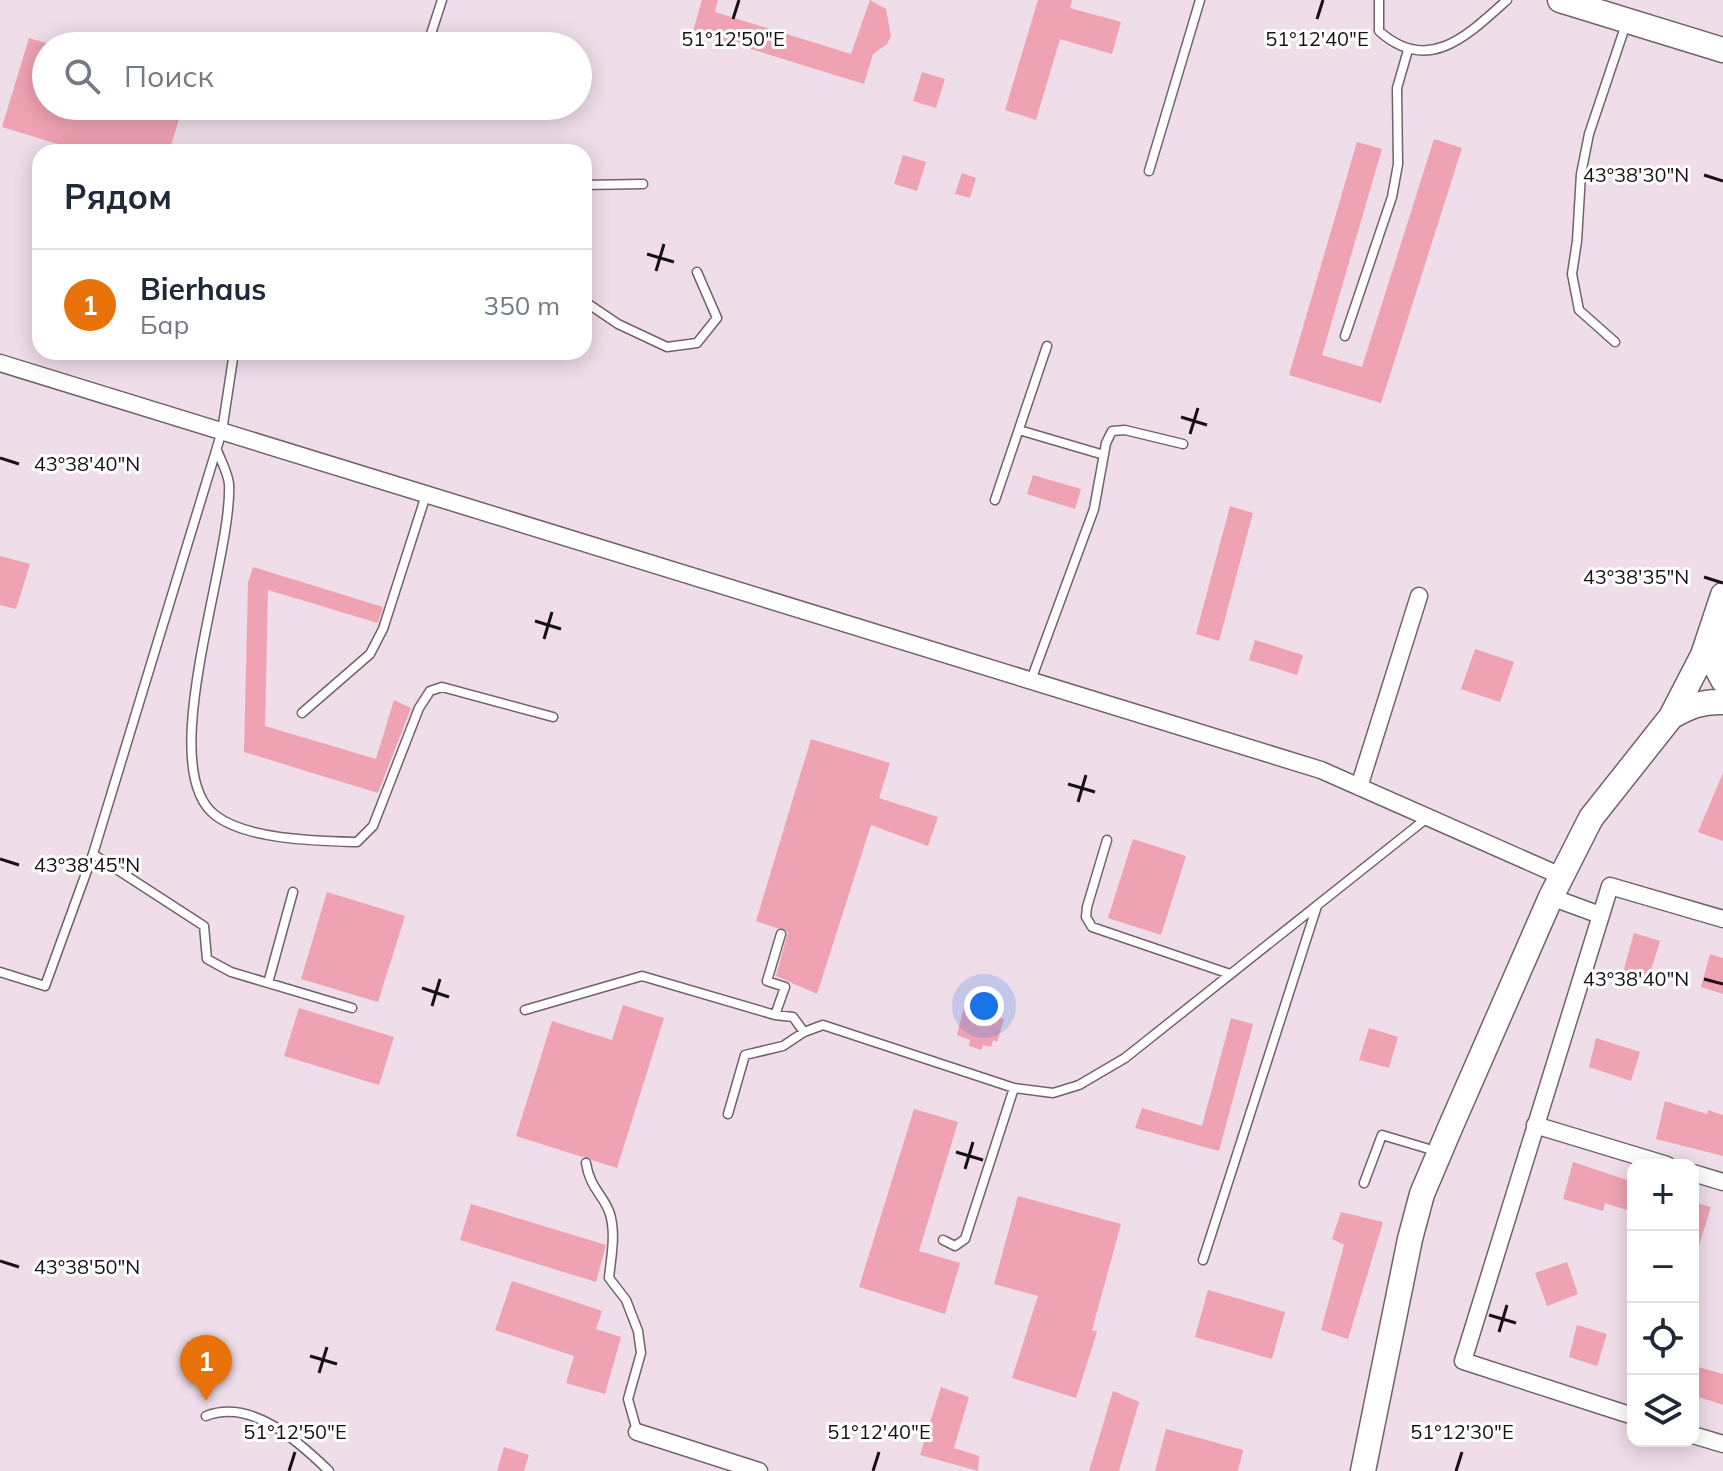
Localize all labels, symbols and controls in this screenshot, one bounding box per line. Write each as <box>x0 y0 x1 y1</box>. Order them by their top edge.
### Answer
text: 51°12'50"E <box>681 26 785 51</box>
text: 51°12'40"E <box>1265 26 1369 51</box>
search box <box>32 32 592 120</box>
icon: search <box>60 54 104 98</box>
text: Поиск <box>124 57 214 95</box>
text: 43°38'30"N <box>1583 162 1689 187</box>
text: Рядом <box>64 175 172 218</box>
text: Bierhaus <box>140 270 266 308</box>
text: 1 <box>82 289 98 322</box>
text: 350 m <box>484 289 560 322</box>
text: Бар <box>140 308 189 341</box>
text: 43°38'40"N <box>34 451 140 476</box>
text: 43°38'35"N <box>1583 564 1689 589</box>
text: 43°38'45"N <box>34 852 140 877</box>
text: 43°38'40"N <box>1583 966 1689 991</box>
your location <box>964 986 1004 1026</box>
map controls <box>1627 1159 1699 1447</box>
button: + <box>1627 1159 1699 1231</box>
button: − <box>1627 1231 1699 1303</box>
text: 43°38'50"N <box>34 1254 140 1279</box>
button: locate <box>1627 1303 1699 1375</box>
pin: 1 <box>180 1335 232 1401</box>
button: layers <box>1627 1375 1699 1447</box>
text: 51°12'50"E <box>243 1419 347 1444</box>
text: 51°12'40"E <box>827 1419 931 1444</box>
text: 51°12'30"E <box>1410 1419 1514 1444</box>

